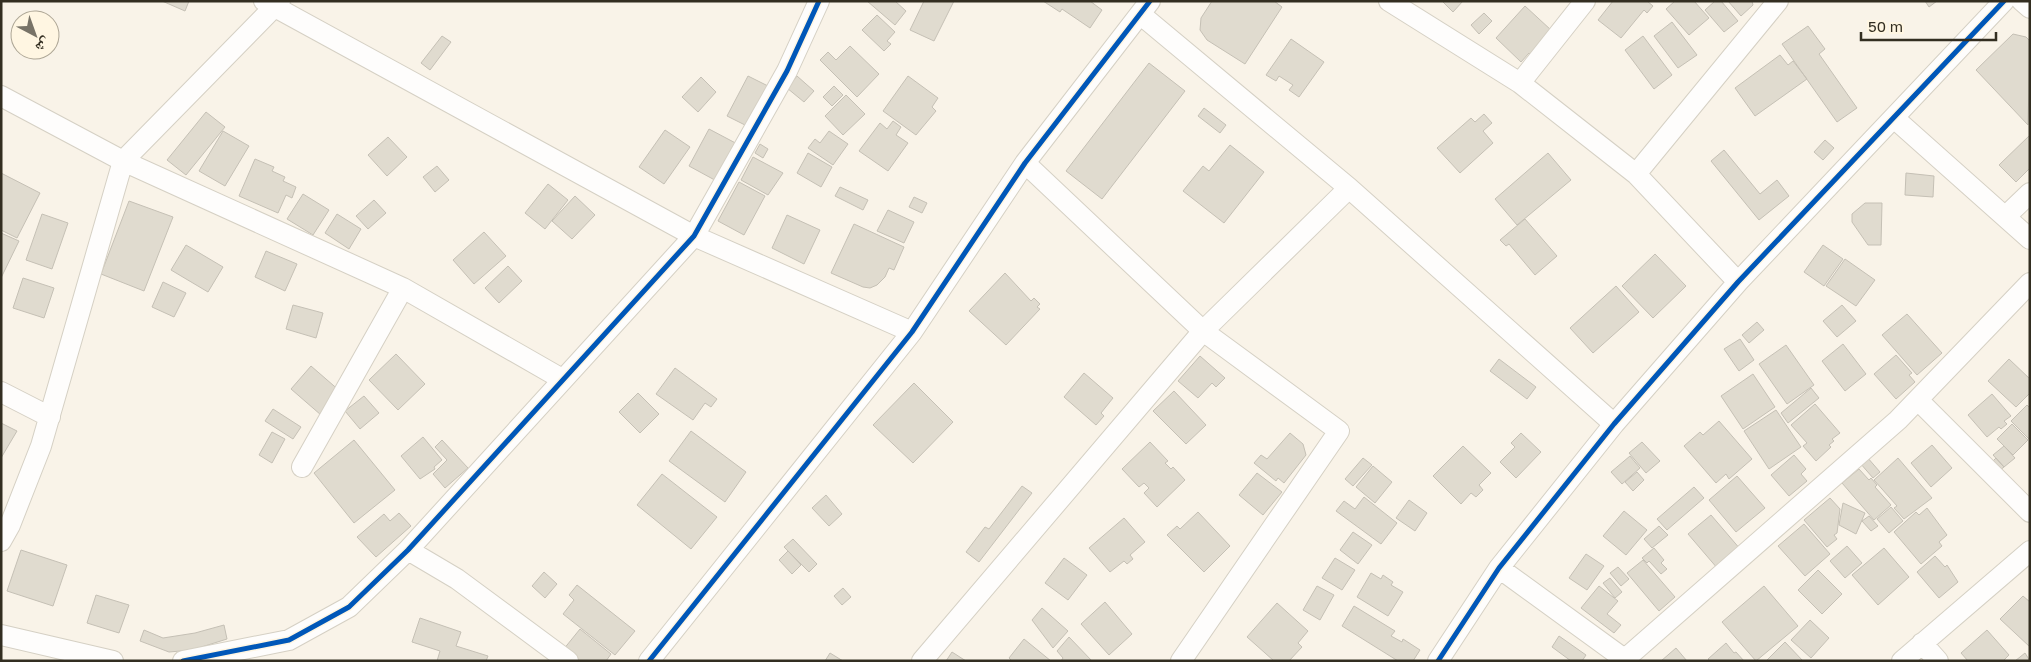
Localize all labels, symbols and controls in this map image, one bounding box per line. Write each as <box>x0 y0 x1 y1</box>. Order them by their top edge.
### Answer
north arrow <box>10 10 60 60</box>
scale bar <box>1861 10 1996 42</box>
text: 50 m <box>1868 17 1903 35</box>
text: ش <box>32 33 55 57</box>

